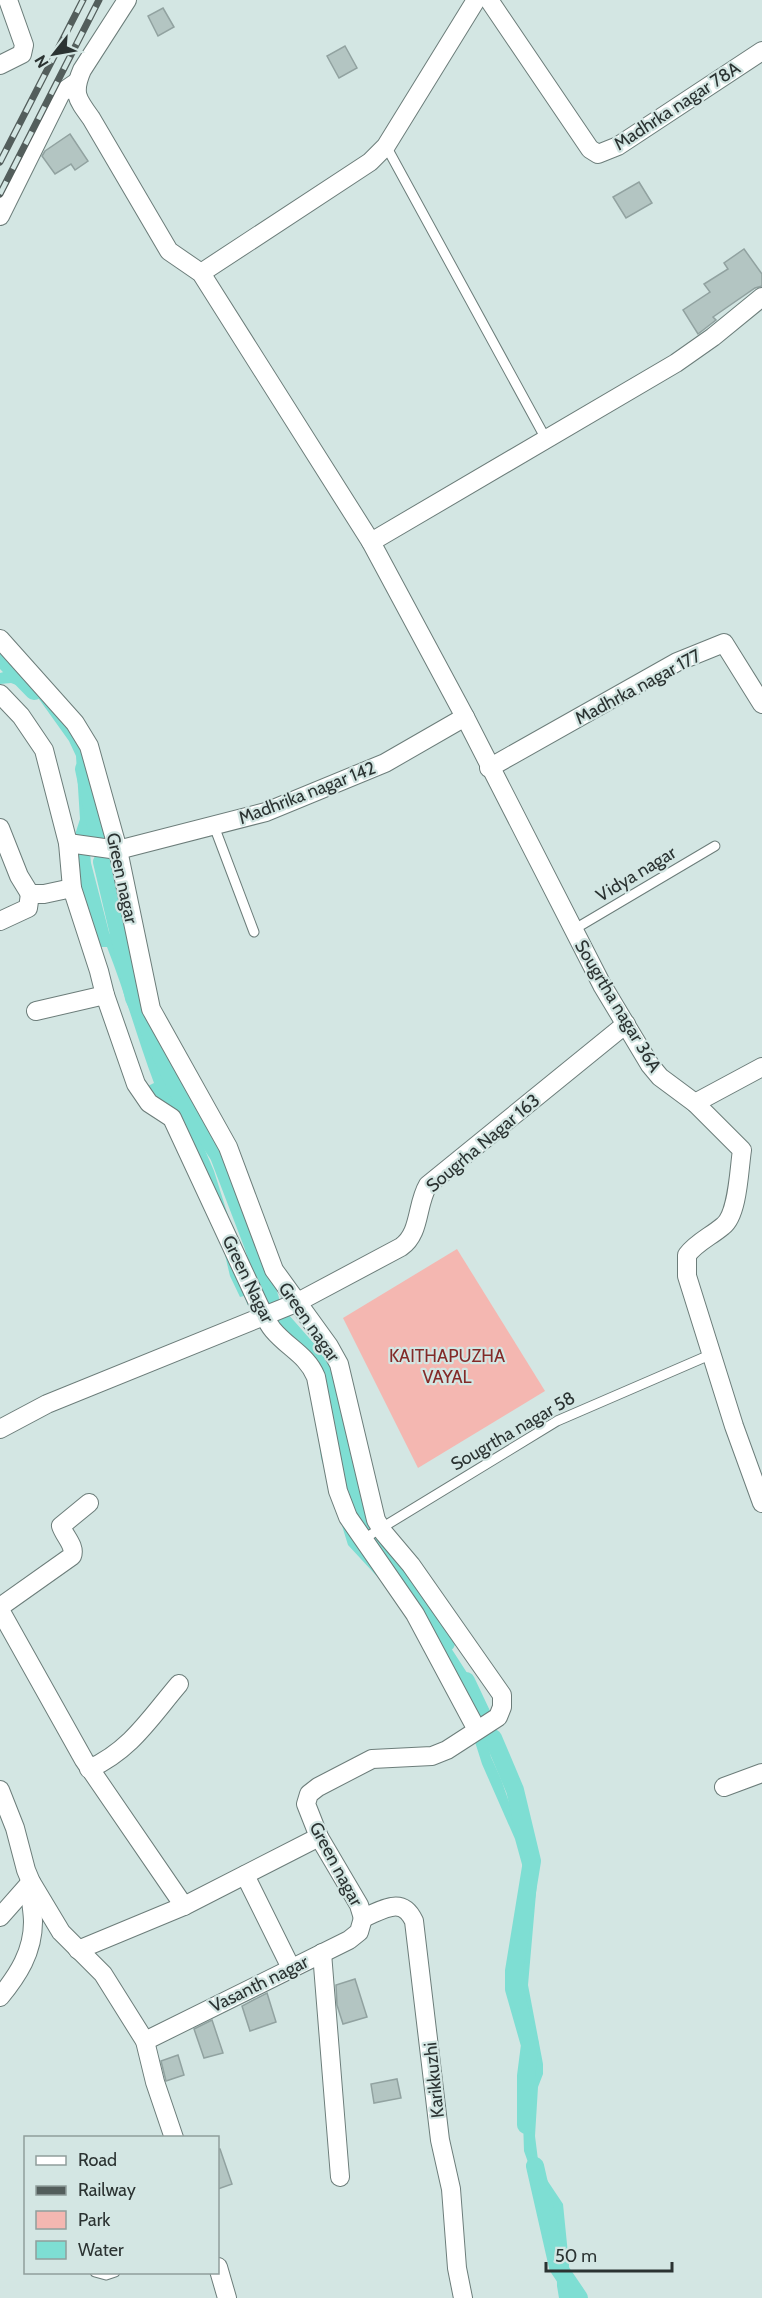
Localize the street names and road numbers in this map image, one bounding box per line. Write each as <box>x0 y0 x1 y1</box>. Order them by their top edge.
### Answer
street label: Madhrka nagar 78A <box>610 57 744 155</box>
street label: Madhrka nagar 177 <box>571 645 705 729</box>
street label: Madhrika nagar 142 <box>235 757 379 829</box>
street label: Green nagar <box>102 831 142 926</box>
street label: Vidya nagar <box>592 841 680 906</box>
street label: Sougrtha nagar 36A <box>570 936 666 1076</box>
street label: Sougrha Nagar 163 <box>422 1089 544 1197</box>
street label: Green Nagar <box>217 1232 279 1327</box>
street label: Green nagar <box>274 1278 345 1366</box>
street label: Sougrtha nagar 58 <box>447 1387 579 1475</box>
street label: Green nagar <box>305 1818 367 1910</box>
street label: Vasanth nagar <box>206 1951 312 2017</box>
street label: Karikkuzhi <box>419 2041 449 2119</box>

